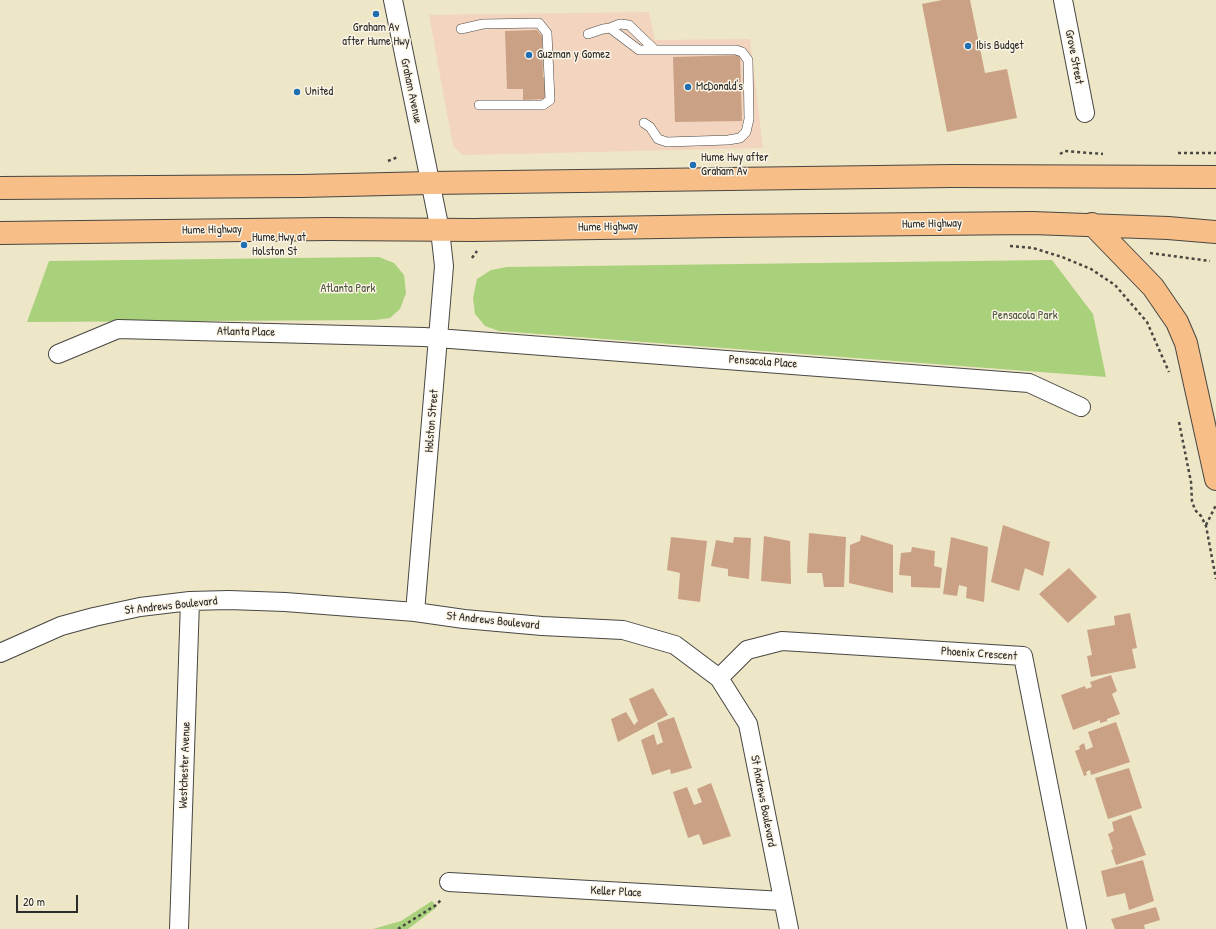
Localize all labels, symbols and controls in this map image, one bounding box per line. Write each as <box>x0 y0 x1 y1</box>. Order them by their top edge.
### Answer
marker: Graham Av after Hume Hwy <box>371 9 381 19</box>
place label: Graham Av after Hume Hwy <box>342 21 410 49</box>
street label: Grove Street <box>1062 28 1086 86</box>
place label: Ibis Budget <box>976 39 1024 53</box>
marker: Ibis Budget <box>963 41 973 51</box>
place label: Guzman y Gomez <box>537 48 610 62</box>
marker: Guzman y Gomez <box>524 50 534 60</box>
street label: Graham Avenue <box>397 57 425 125</box>
place label: McDonald's <box>696 80 743 94</box>
marker: McDonald's <box>683 82 693 92</box>
place label: United <box>305 85 333 99</box>
marker: United <box>292 87 302 97</box>
place label: Hume Hwy after Graham Av <box>701 151 769 179</box>
marker: Hume Hwy after Graham Av <box>688 160 698 170</box>
street label: Hume Highway <box>902 216 962 232</box>
street label: Hume Highway <box>578 219 638 235</box>
street label: Hume Highway <box>182 222 242 238</box>
place label: Hume Hwy at Holston St <box>252 231 306 259</box>
marker: Hume Hwy at Holston St <box>239 240 249 250</box>
park label: Atlanta Park <box>321 282 375 296</box>
park label: Pensacola Park <box>992 309 1058 323</box>
street label: Atlanta Place <box>217 324 275 340</box>
street label: Pensacola Place <box>728 352 798 372</box>
street label: Holston Street <box>422 389 442 453</box>
street label: St Andrews Boulevard <box>124 594 218 618</box>
street label: St Andrews Boulevard <box>446 609 540 633</box>
street label: Phoenix Crescent <box>940 644 1018 664</box>
street label: Westchester Avenue <box>176 721 194 809</box>
street label: St Andrews Boulevard <box>747 754 779 848</box>
street label: Keller Place <box>590 883 642 901</box>
scale bar <box>18 887 80 913</box>
text: 20 m <box>23 893 45 910</box>

